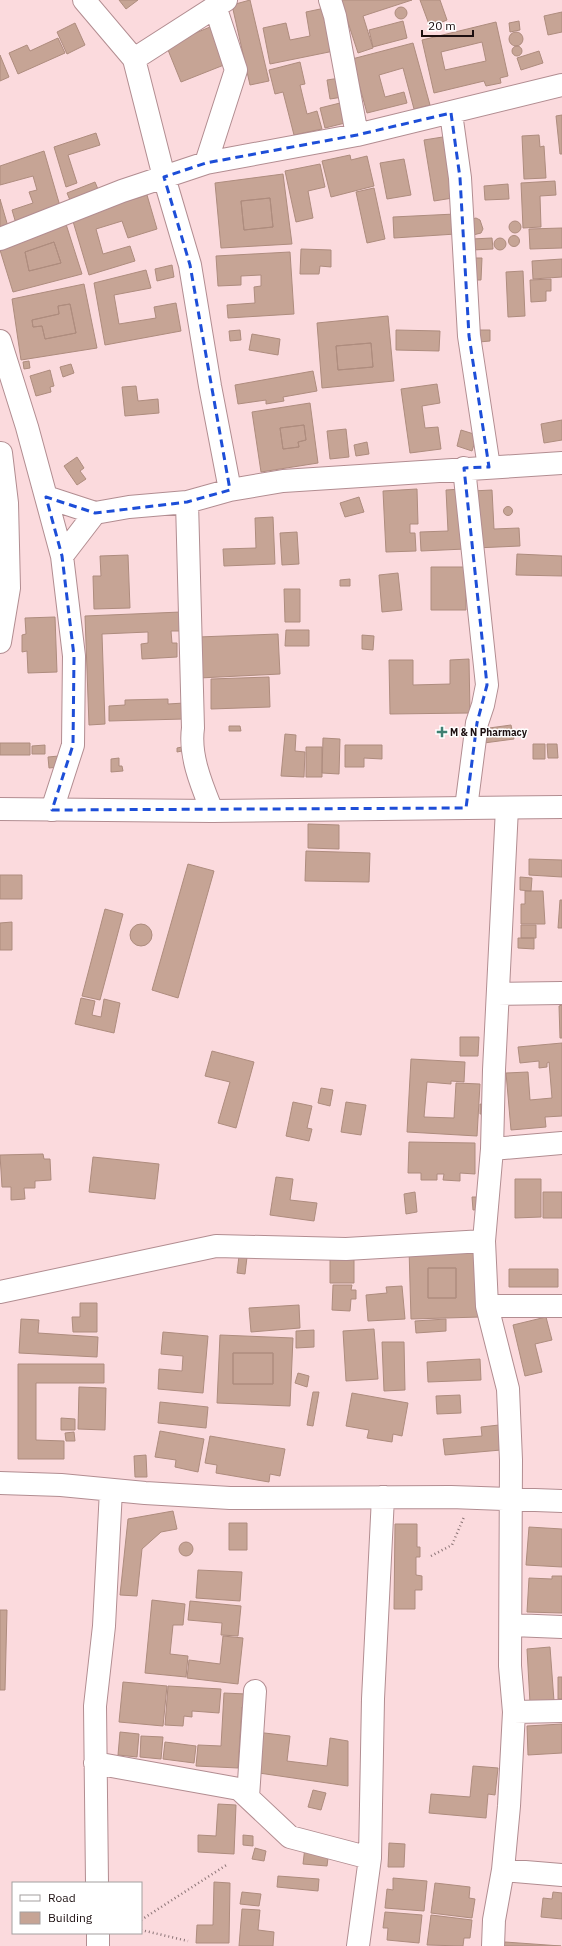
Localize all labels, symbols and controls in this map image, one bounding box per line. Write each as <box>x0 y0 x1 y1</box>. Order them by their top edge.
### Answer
scale bar <box>422 12 473 38</box>
text: 20 m <box>428 18 456 33</box>
place label: M & N Pharmacy <box>450 726 528 739</box>
marker: M & N Pharmacy <box>437 727 447 737</box>
legend <box>12 1882 142 1934</box>
text: Road <box>48 1890 76 1905</box>
text: Building <box>48 1910 93 1925</box>

